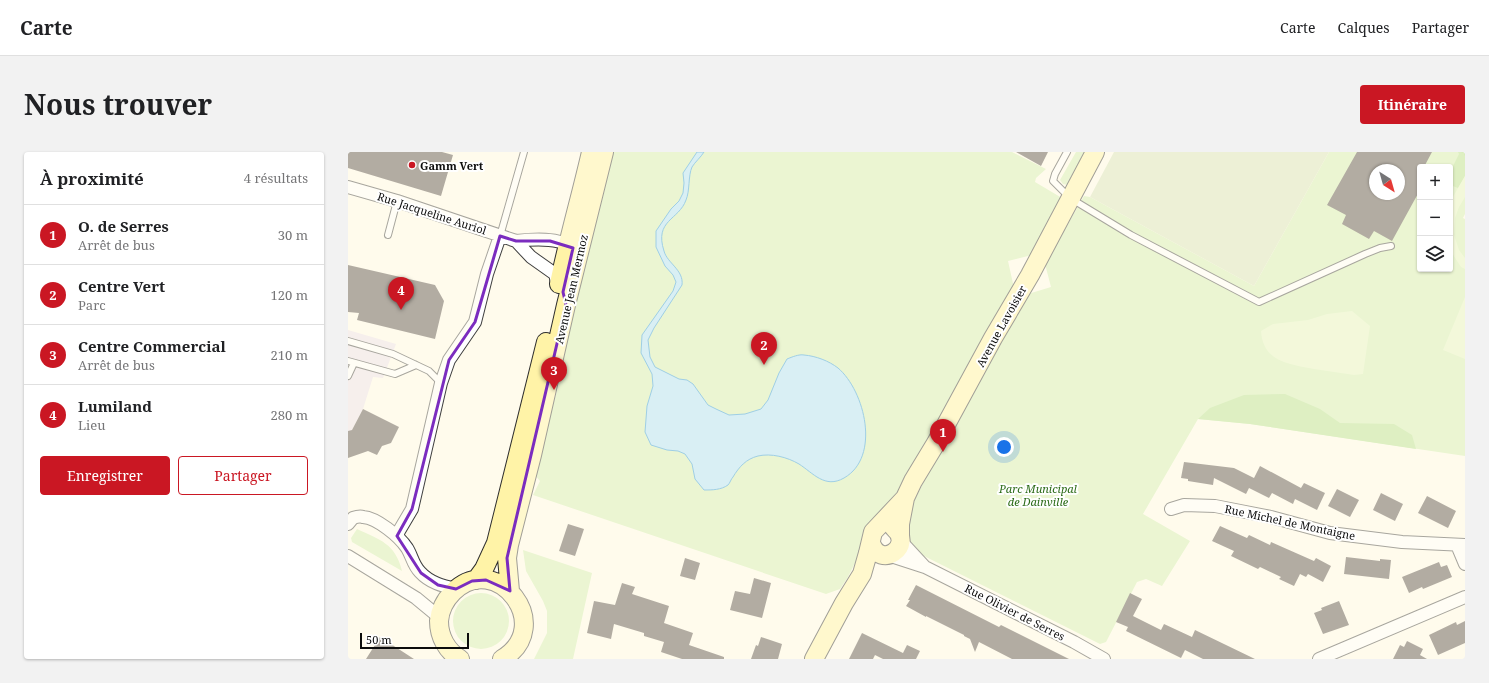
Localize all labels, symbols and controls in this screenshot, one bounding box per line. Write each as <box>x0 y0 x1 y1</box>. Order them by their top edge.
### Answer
text: Carte <box>20 15 73 41</box>
text: Carte <box>1280 18 1316 37</box>
text: Calques <box>1338 18 1390 37</box>
text: Partager <box>1412 18 1469 37</box>
text: Nous trouver <box>24 85 212 123</box>
button: Itinéraire <box>1360 85 1465 124</box>
place label: Gamm Vert <box>420 158 484 173</box>
marker: Gamm Vert <box>407 160 417 170</box>
north arrow <box>1369 164 1405 200</box>
map controls <box>1417 164 1453 272</box>
button: + <box>1417 164 1453 200</box>
text: À proximité <box>40 167 144 190</box>
text: 4 résultats <box>244 169 308 187</box>
street label: Rue Jacqueline Auriol <box>376 188 489 238</box>
button: − <box>1417 200 1453 236</box>
text: O. de Serres <box>78 216 169 236</box>
text: 1 <box>49 226 57 244</box>
text: 30 m <box>278 226 308 244</box>
street label: Avenue Jean Mermoz <box>551 233 591 345</box>
text: Arrêt de bus <box>78 236 155 254</box>
button: layers <box>1417 236 1453 272</box>
text: Centre Vert <box>78 276 165 296</box>
pin: 4 <box>388 277 414 310</box>
street label: Avenue Lavoisier <box>972 282 1030 369</box>
text: 2 <box>49 286 57 304</box>
text: 120 m <box>271 286 308 304</box>
text: Parc <box>78 296 106 314</box>
pin: 2 <box>751 332 777 365</box>
text: Centre Commercial <box>78 336 226 356</box>
text: 3 <box>49 346 57 364</box>
text: 210 m <box>271 346 308 364</box>
text: Arrêt de bus <box>78 356 155 374</box>
pin: 3 <box>541 357 567 390</box>
text: Lumiland <box>78 396 152 416</box>
text: 4 <box>49 406 57 424</box>
text: 280 m <box>271 406 308 424</box>
text: Lieu <box>78 416 105 434</box>
pin: 1 <box>930 419 956 452</box>
your location <box>994 437 1014 457</box>
button: Enregistrer <box>40 456 170 495</box>
button: Partager <box>178 456 308 495</box>
park label: Parc Municipal de Dainville <box>998 481 1078 509</box>
street label: Rue Michel de Montaigne <box>1223 501 1357 543</box>
street label: Rue Olivier de Serres <box>962 580 1068 644</box>
scale bar <box>360 631 469 650</box>
text: 50 m <box>366 632 392 647</box>

